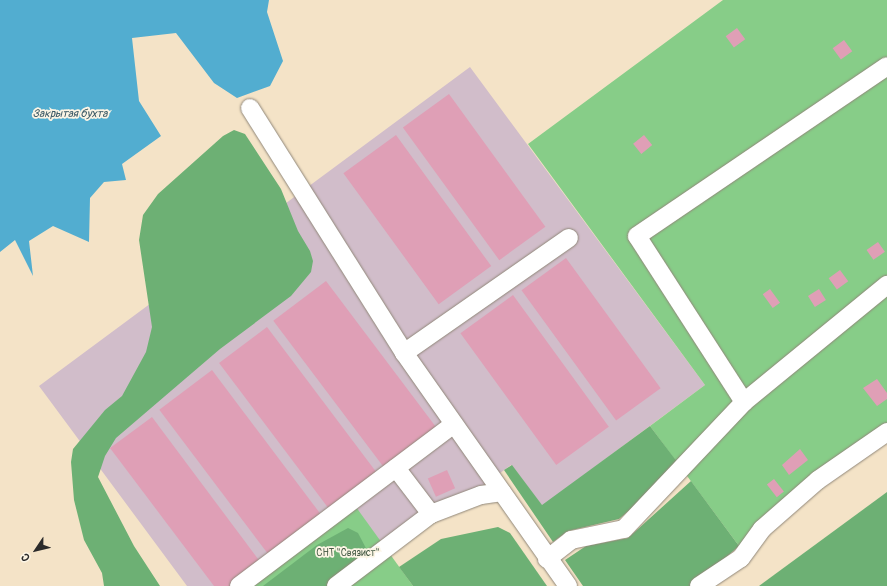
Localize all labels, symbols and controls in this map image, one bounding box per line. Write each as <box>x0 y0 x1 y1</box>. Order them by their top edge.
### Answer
water label: Закрытая бухта <box>33 107 107 121</box>
north arrow <box>16 530 56 570</box>
park label: СНТ "Связист" <box>316 548 380 560</box>
text: С <box>18 551 33 564</box>

